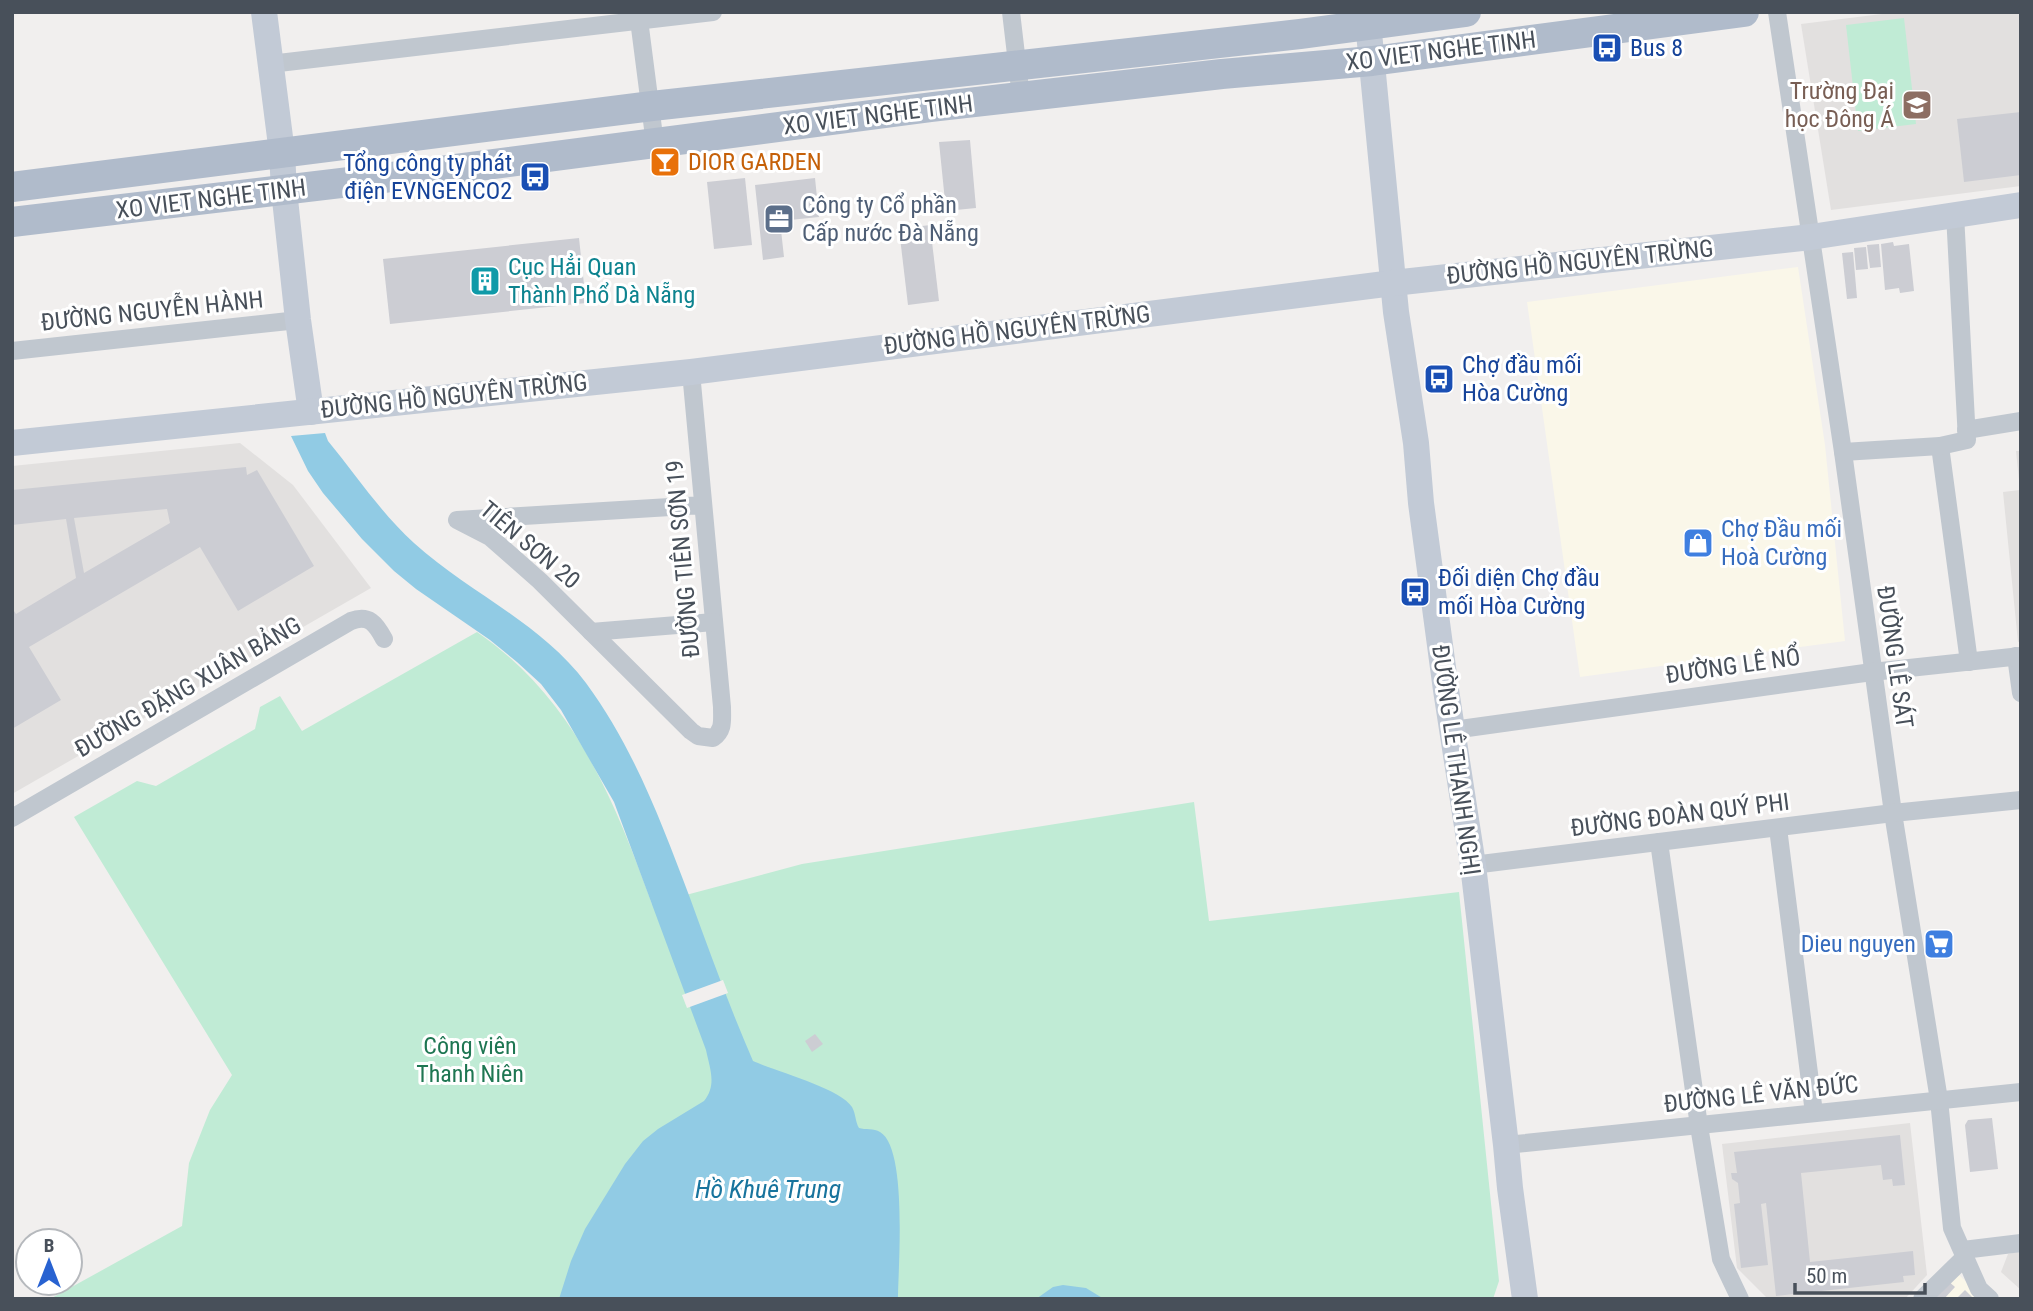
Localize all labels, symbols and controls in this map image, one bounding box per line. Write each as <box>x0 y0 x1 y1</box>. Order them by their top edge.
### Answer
street label: XO VIET NGHE TINH <box>1344 25 1538 77</box>
bus stop icon: Bus 8 <box>1590 31 1624 65</box>
place label: Bus 8 <box>1630 34 1683 62</box>
place label: Trường Đại học Đông Á <box>1785 77 1894 133</box>
school or university icon: Trường Đại học Đông Á <box>1900 88 1934 122</box>
street label: XO VIET NGHE TINH <box>781 89 975 141</box>
bar icon: DIOR GARDEN <box>648 145 682 179</box>
place label: DIOR GARDEN <box>688 148 822 176</box>
place label: Tổng công ty phát điện EVNGENCO2 <box>343 149 512 205</box>
bus stop icon: Tổng công ty phát điện EVNGENCO2 <box>518 160 552 194</box>
street label: XO VIET NGHE TINH <box>114 173 308 225</box>
place label: Công ty Cổ phần Cấp nước Đà Nẵng <box>802 191 979 247</box>
office icon: Công ty Cổ phần Cấp nước Đà Nẵng <box>762 202 796 236</box>
street label: ĐƯỜNG HỒ NGUYÊN TRỪNG <box>1445 232 1715 290</box>
place label: Cục Hẳi Quan Thành Phổ Dà Nẵng <box>508 253 695 309</box>
building icon: Cục Hẳi Quan Thành Phổ Dà Nẵng <box>468 264 502 298</box>
street label: ĐƯỜNG NGUYỄN HÀNH <box>39 282 265 337</box>
street label: ĐƯỜNG HỒ NGUYÊN TRỪNG <box>882 298 1152 360</box>
place label: Chợ đầu mối Hòa Cường <box>1462 351 1582 407</box>
bus stop icon: Chợ đầu mối Hòa Cường <box>1422 362 1456 396</box>
street label: ĐƯỜNG HỒ NGUYÊN TRỪNG <box>319 366 589 424</box>
street label: ĐƯỜNG TIÊN SƠN 19 <box>660 459 706 659</box>
street label: TIÊN SƠN 20 <box>474 495 586 595</box>
place label: Chợ Đầu mối Hoà Cường <box>1721 515 1842 571</box>
shop icon: Chợ Đầu mối Hoà Cường <box>1681 526 1715 560</box>
place label: Đối diện Chợ đầu mối Hòa Cường <box>1438 564 1600 620</box>
bus stop icon: Đối diện Chợ đầu mối Hòa Cường <box>1398 575 1432 609</box>
street label: ĐƯỜNG LÊ SÁT <box>1871 584 1919 730</box>
street label: ĐƯỜNG ĐẶNG XUÂN BẢNG <box>69 609 306 763</box>
street label: ĐƯỜNG LÊ NỔ <box>1664 641 1802 689</box>
street label: ĐƯỜNG LÊ THANH NGHỊ <box>1426 643 1486 877</box>
street label: ĐƯỜNG ĐOÀN QUÝ PHI <box>1569 788 1791 842</box>
supermarket icon: Dieu nguyen <box>1922 927 1956 961</box>
place label: Dieu nguyen <box>1801 930 1916 958</box>
park label: Công viên Thanh Niên <box>416 1032 524 1088</box>
street label: ĐƯỜNG LÊ VĂN ĐỨC <box>1662 1070 1860 1118</box>
water label: Hồ Khuê Trung <box>695 1174 841 1204</box>
north arrow <box>14 1227 84 1297</box>
text: B <box>44 1234 54 1257</box>
scale bar <box>1795 1252 1924 1296</box>
text: 50 m <box>1806 1264 1847 1288</box>

